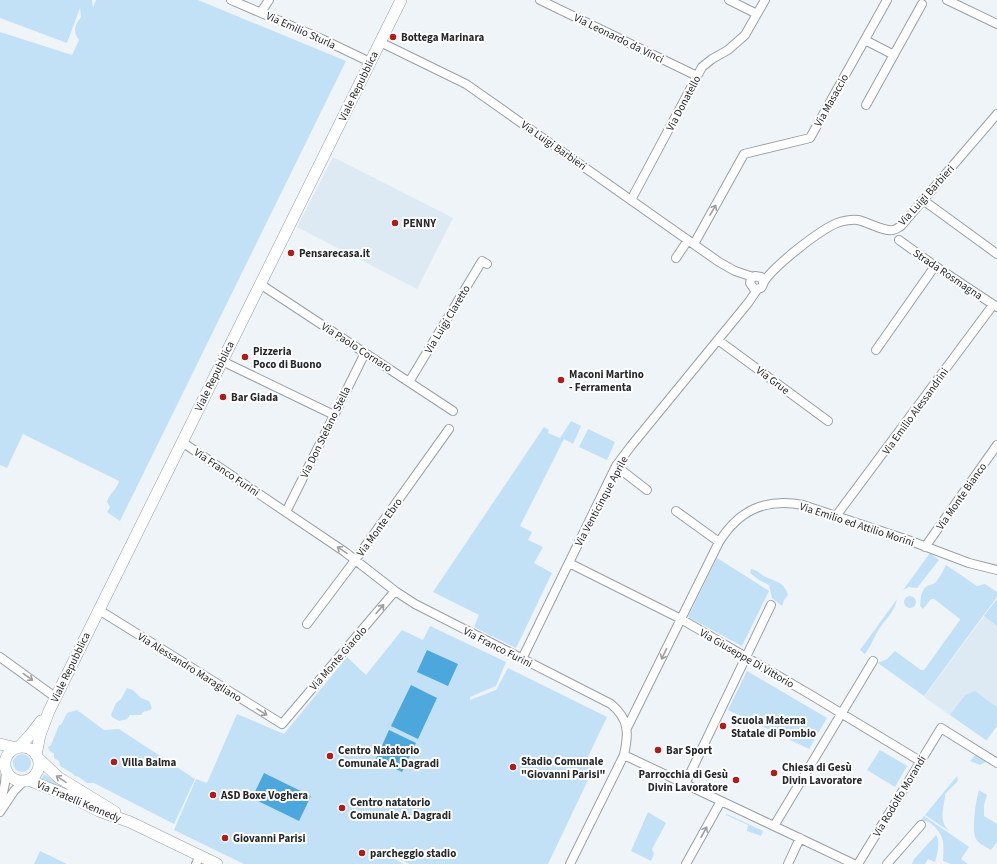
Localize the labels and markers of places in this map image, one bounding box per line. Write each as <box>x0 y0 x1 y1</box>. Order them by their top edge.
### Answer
place label: Bottega Marinara <box>401 30 484 45</box>
marker: Bottega Marinara <box>388 32 398 42</box>
place label: PENNY <box>403 216 436 231</box>
marker: PENNY <box>390 218 400 228</box>
place label: Pensarecasa.it <box>299 246 371 261</box>
marker: Pensarecasa.it <box>286 248 296 258</box>
place label: Pizzeria Poco di Buono <box>253 344 322 372</box>
marker: Pizzeria Poco di Buono <box>240 352 250 362</box>
place label: Maconi Martino - Ferramenta <box>569 367 644 395</box>
marker: Maconi Martino - Ferramenta <box>556 375 566 385</box>
place label: Bar Giada <box>231 390 278 405</box>
marker: Bar Giada <box>218 392 228 402</box>
place label: Scuola Materna Statale di Pombio <box>731 713 816 741</box>
marker: Scuola Materna Statale di Pombio <box>718 721 728 731</box>
place label: Centro Natatorio Comunale A. Dagradi <box>338 743 439 771</box>
place label: Bar Sport <box>666 743 713 758</box>
marker: Bar Sport <box>653 745 663 755</box>
marker: Centro Natatorio Comunale A. Dagradi <box>325 751 335 761</box>
place label: Stadio Comunale "Giovanni Parisi" <box>521 754 605 782</box>
place label: Villa Balma <box>121 755 176 770</box>
marker: Villa Balma <box>109 757 119 767</box>
place label: Chiesa di Gesù Divin Lavoratore <box>782 760 863 788</box>
marker: Stadio Comunale "Giovanni Parisi" <box>508 762 518 772</box>
place label: Parrocchia di Gesù Divin Lavoratore <box>639 767 728 795</box>
marker: Chiesa di Gesù Divin Lavoratore <box>769 768 779 778</box>
marker: Parrocchia di Gesù Divin Lavoratore <box>731 775 741 785</box>
place label: ASD Boxe Voghera <box>220 788 308 803</box>
marker: ASD Boxe Voghera <box>208 790 218 800</box>
place label: Centro natatorio Comunale A. Dagradi <box>350 795 451 823</box>
marker: Centro natatorio Comunale A. Dagradi <box>337 803 347 813</box>
place label: Giovanni Parisi <box>233 831 306 846</box>
marker: Giovanni Parisi <box>220 833 230 843</box>
place label: parcheggio stadio <box>370 846 456 861</box>
marker: parcheggio stadio <box>357 848 367 858</box>

